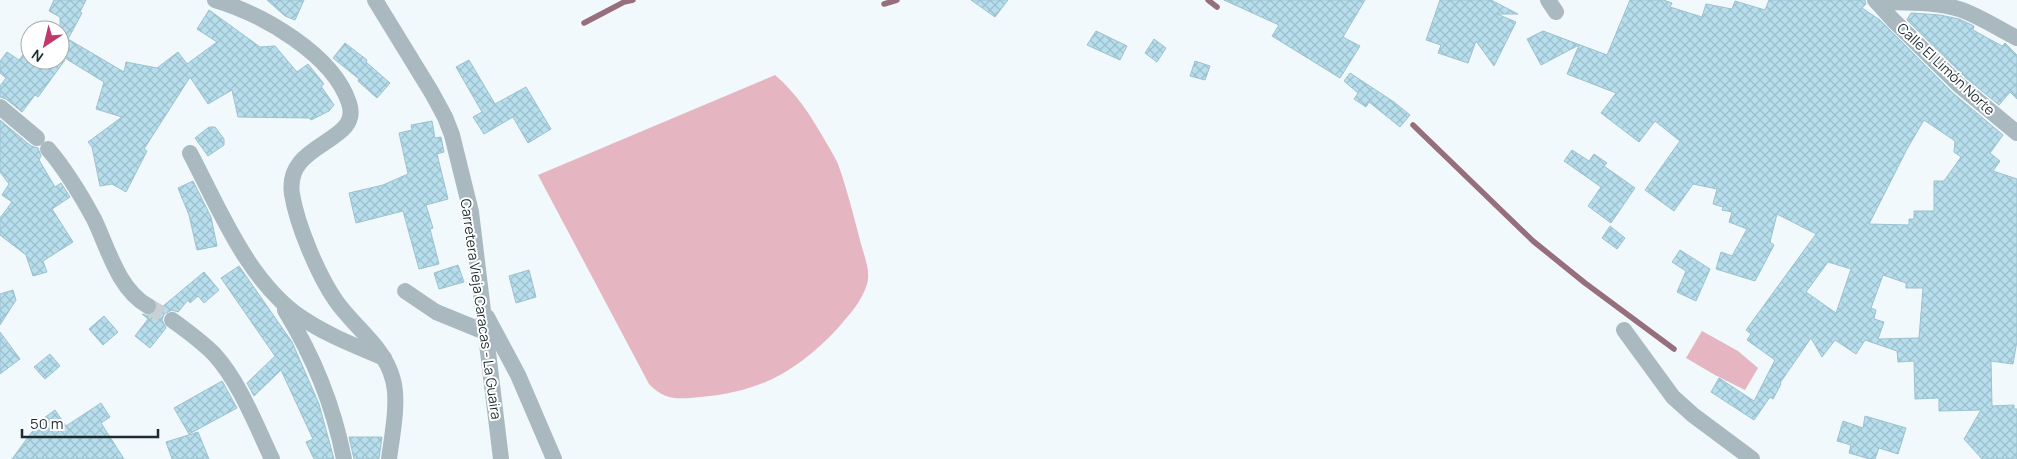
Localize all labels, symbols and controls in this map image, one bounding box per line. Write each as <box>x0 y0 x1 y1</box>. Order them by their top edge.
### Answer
street label: Calle El Limón Norte <box>1893 18 1999 119</box>
north arrow <box>20 20 70 70</box>
text: N <box>28 45 47 67</box>
street label: Carretera Vieja Caracas - La Guaira <box>457 197 506 420</box>
scale bar <box>22 406 159 438</box>
text: 50 m <box>30 413 64 434</box>

